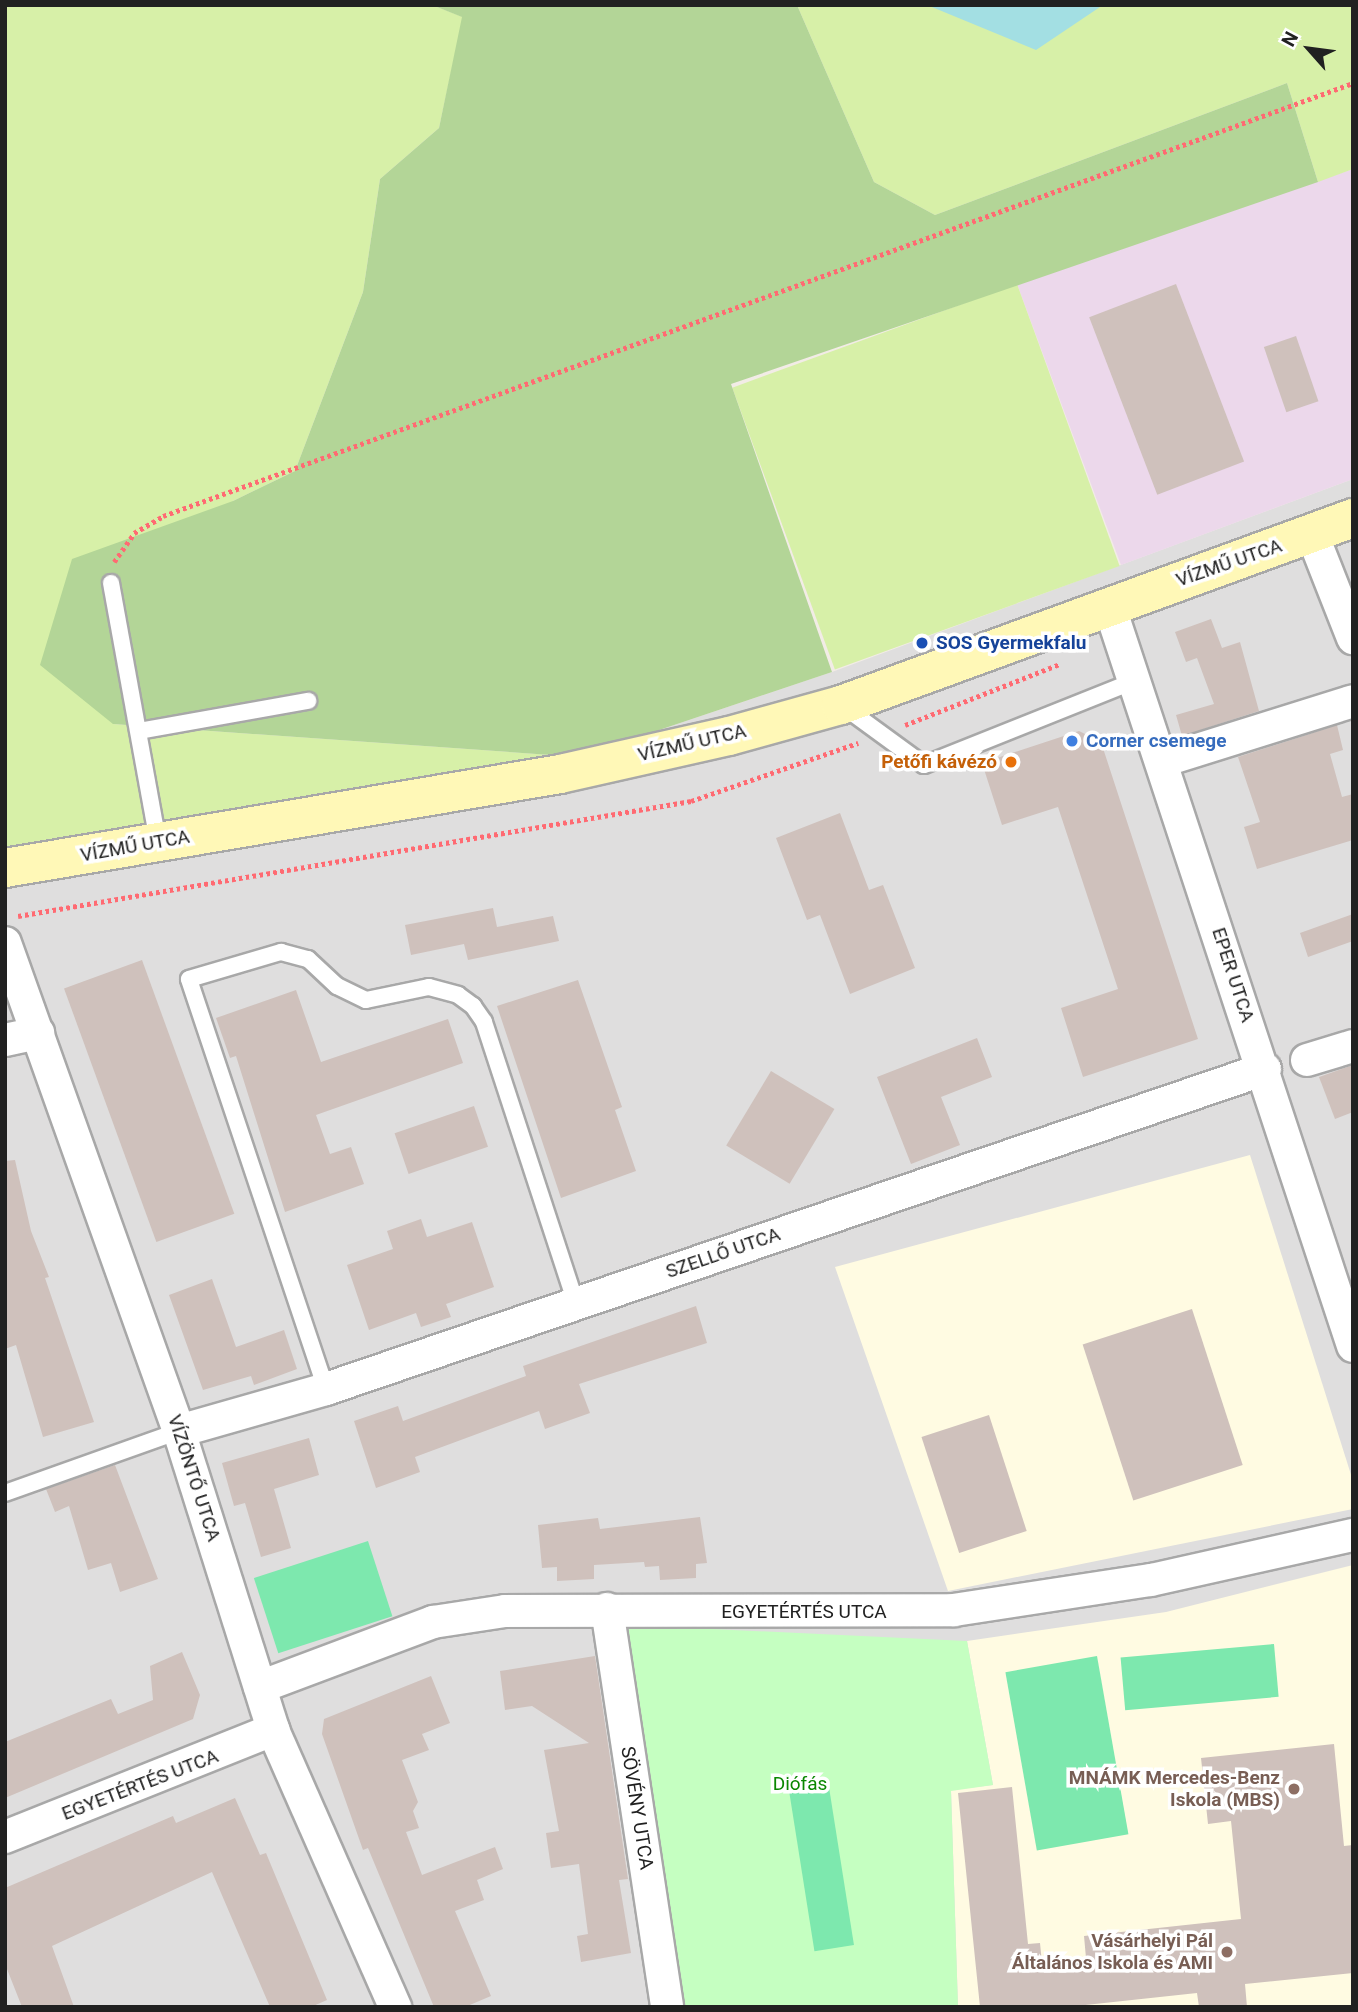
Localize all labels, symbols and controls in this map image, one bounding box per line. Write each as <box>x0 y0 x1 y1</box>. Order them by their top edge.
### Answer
north arrow <box>1274 14 1344 84</box>
text: N <box>1277 28 1303 50</box>
street label: VÍZMŰ UTCA <box>1173 534 1285 592</box>
place label: SOS Gyermekfalu <box>936 632 1086 654</box>
marker: SOS Gyermekfalu <box>914 635 930 651</box>
street label: VÍZMŰ UTCA <box>636 719 748 767</box>
place label: Corner csemege <box>1086 730 1226 752</box>
marker: Corner csemege <box>1064 733 1080 749</box>
place label: Petőfi kávézó <box>881 751 997 773</box>
marker: Petőfi kávézó <box>1003 754 1019 770</box>
street label: VÍZMŰ UTCA <box>79 825 191 867</box>
street label: EPER UTCA <box>1207 925 1259 1025</box>
street label: SZELLŐ UTCA <box>663 1223 783 1283</box>
street label: VÍZÖNTŐ UTCA <box>163 1412 225 1544</box>
street label: EGYETÉRTÉS UTCA <box>721 1601 887 1623</box>
street label: EGYETÉRTÉS UTCA <box>59 1745 221 1825</box>
street label: SÖVÉNY UTCA <box>616 1745 658 1871</box>
place label: MNÁMK Mercedes-Benz Iskola (MBS) <box>1069 1767 1280 1811</box>
park label: Diófás <box>773 1773 827 1795</box>
marker: MNÁMK Mercedes-Benz Iskola (MBS) <box>1286 1781 1302 1797</box>
place label: Vásárhelyi Pál Általános Iskola és AMI <box>1012 1930 1213 1974</box>
marker: Vásárhelyi Pál Általános Iskola és AMI <box>1219 1944 1235 1960</box>

